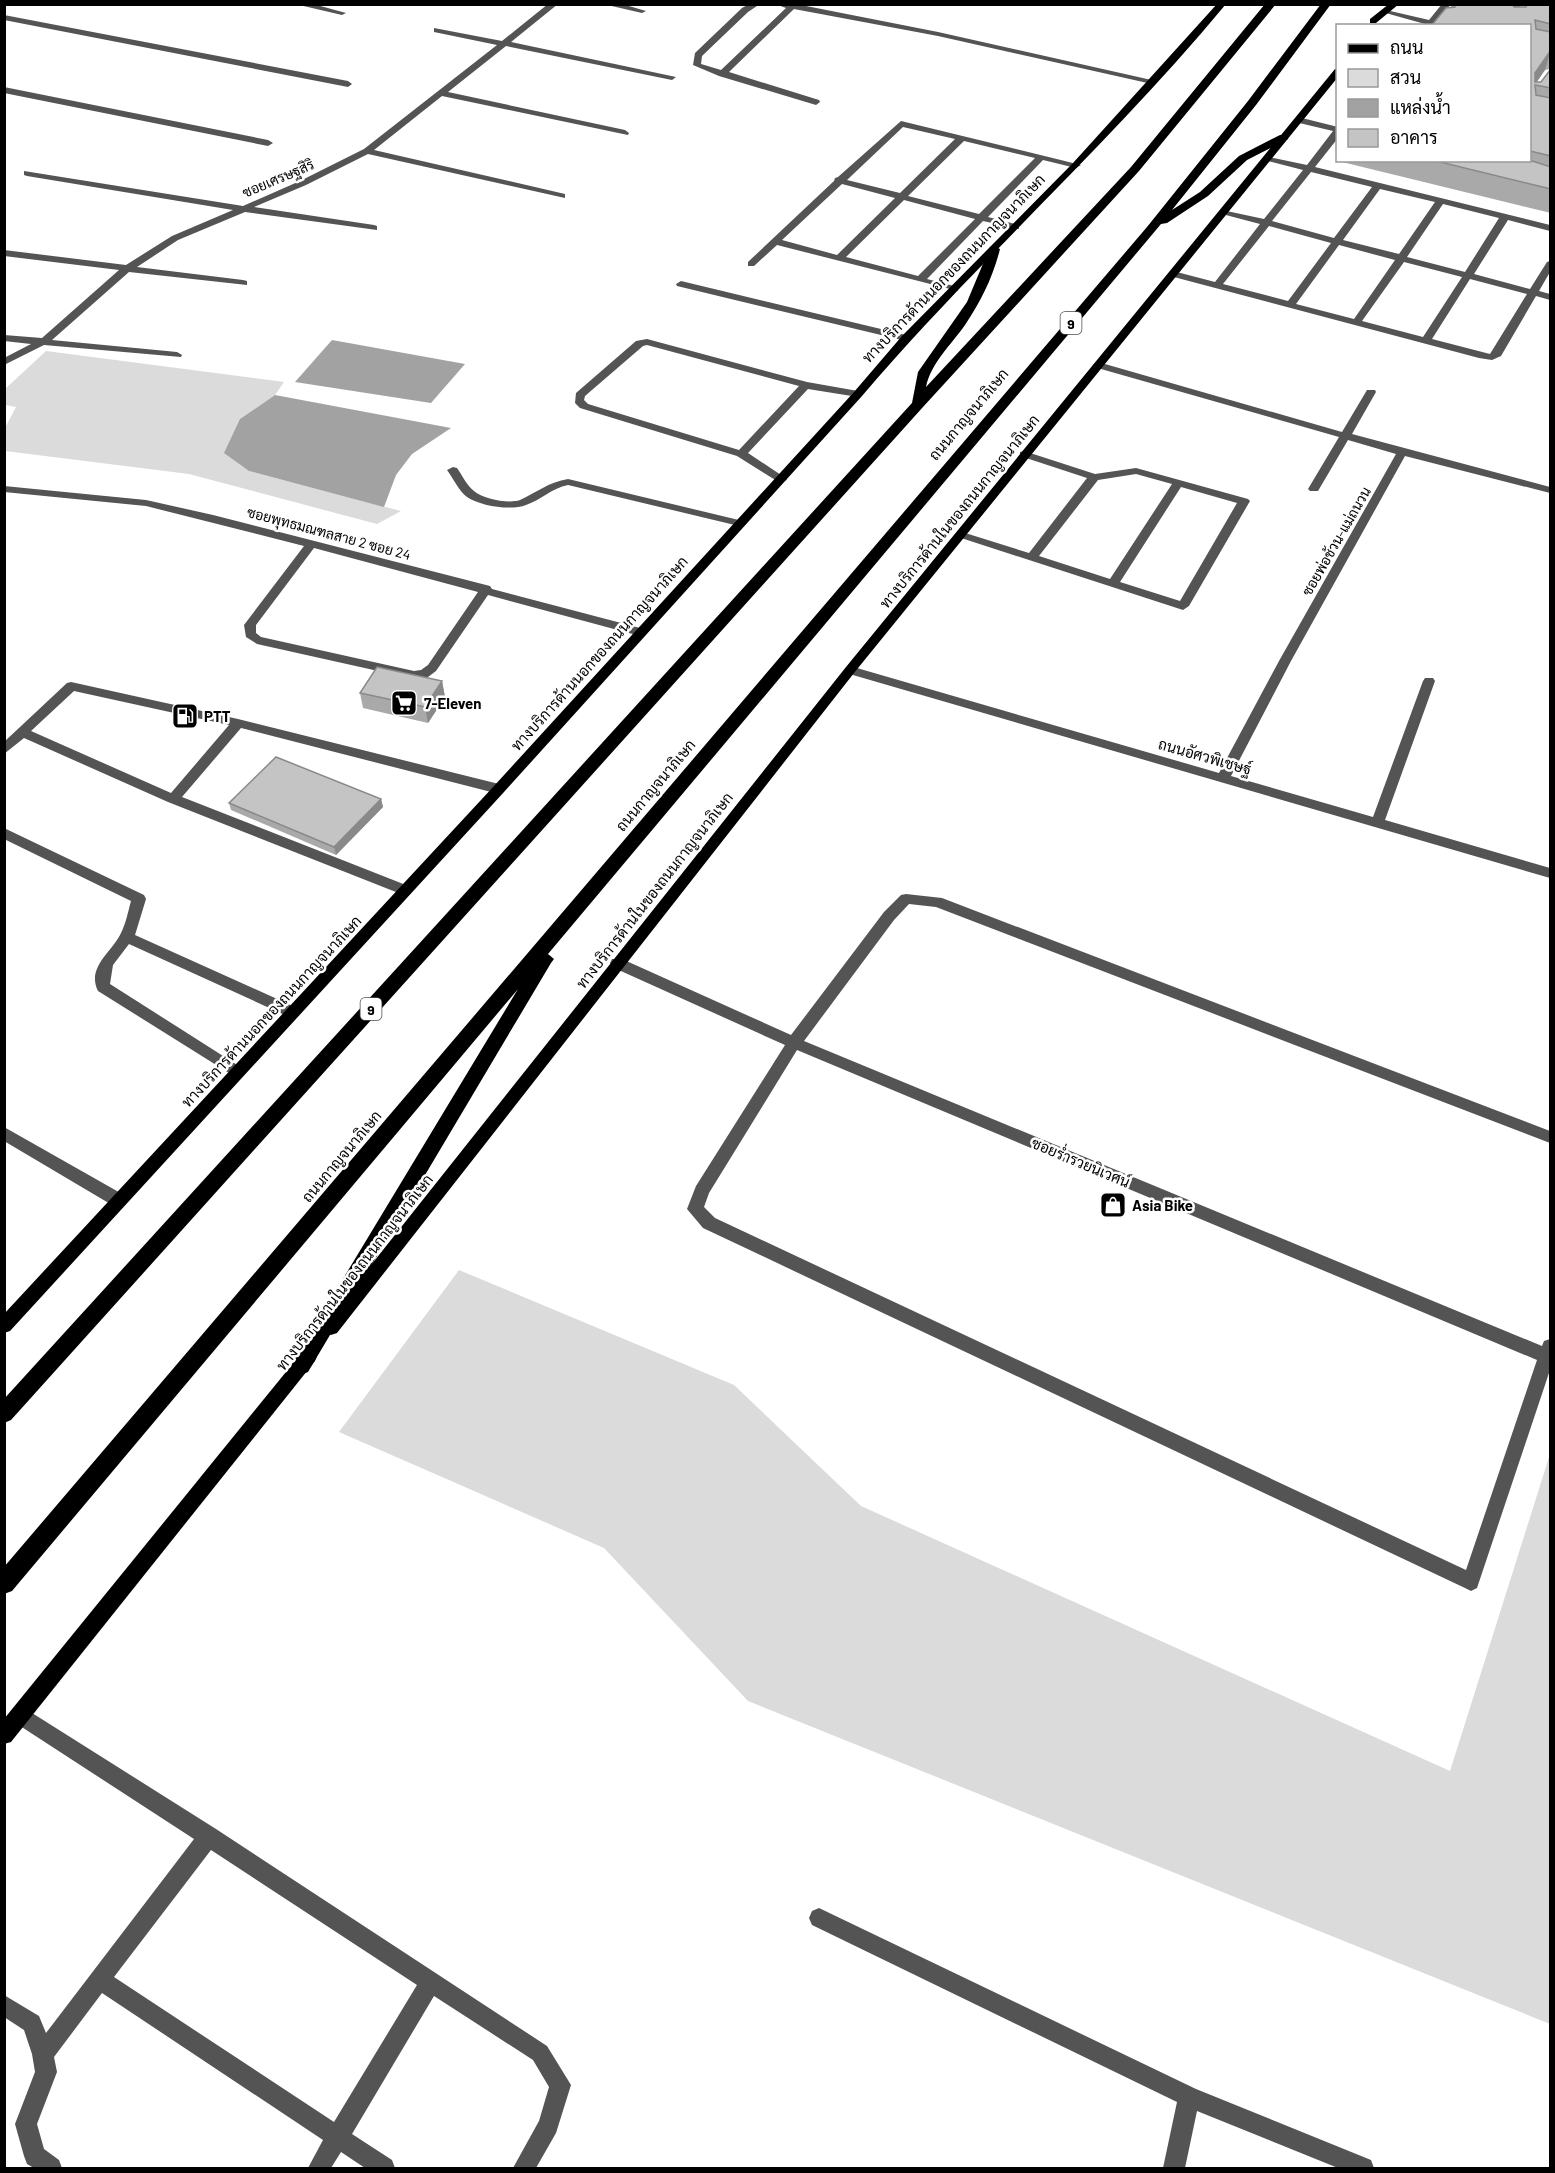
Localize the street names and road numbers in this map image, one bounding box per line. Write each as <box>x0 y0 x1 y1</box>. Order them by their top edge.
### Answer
street label: ซอยเศรษฐสิริ <box>240 155 317 202</box>
street label: ทางบริการด้านนอกของถนนกาญจนาภิเษก <box>858 170 1049 367</box>
road number: 9 <box>1060 312 1082 334</box>
street label: ถนนกาญจนาภิเษก <box>924 365 1012 464</box>
street label: ทางบริการด้านในของถนนกาญจนาภิเษก <box>875 411 1043 612</box>
street label: ซอยพ่อช้วน-แม่ถนวน <box>1298 483 1374 599</box>
street label: ซอยพุทธมณฑลสาย 2 ซอย 24 <box>245 503 413 565</box>
street label: ทางบริการด้านนอกของถนนกาญจนาภิเษก <box>507 552 692 755</box>
street label: ถนนอัศวพิเชษฐ์ <box>1156 734 1254 780</box>
street label: ถนนกาญจนาภิเษก <box>611 736 699 835</box>
street label: ทางบริการด้านในของถนนกาญจนาภิเษก <box>572 788 737 992</box>
street label: ทางบริการด้านนอกของถนนกาญจนาภิเษก <box>177 911 365 1111</box>
road number: 9 <box>360 998 382 1020</box>
street label: ถนนกาญจนาภิเษก <box>297 1107 385 1206</box>
street label: ซอยร่ำรวยนิเวศน์ <box>1029 1131 1134 1191</box>
street label: ทางบริการด้านในของถนนกาญจนาภิเษก <box>272 1170 437 1374</box>

